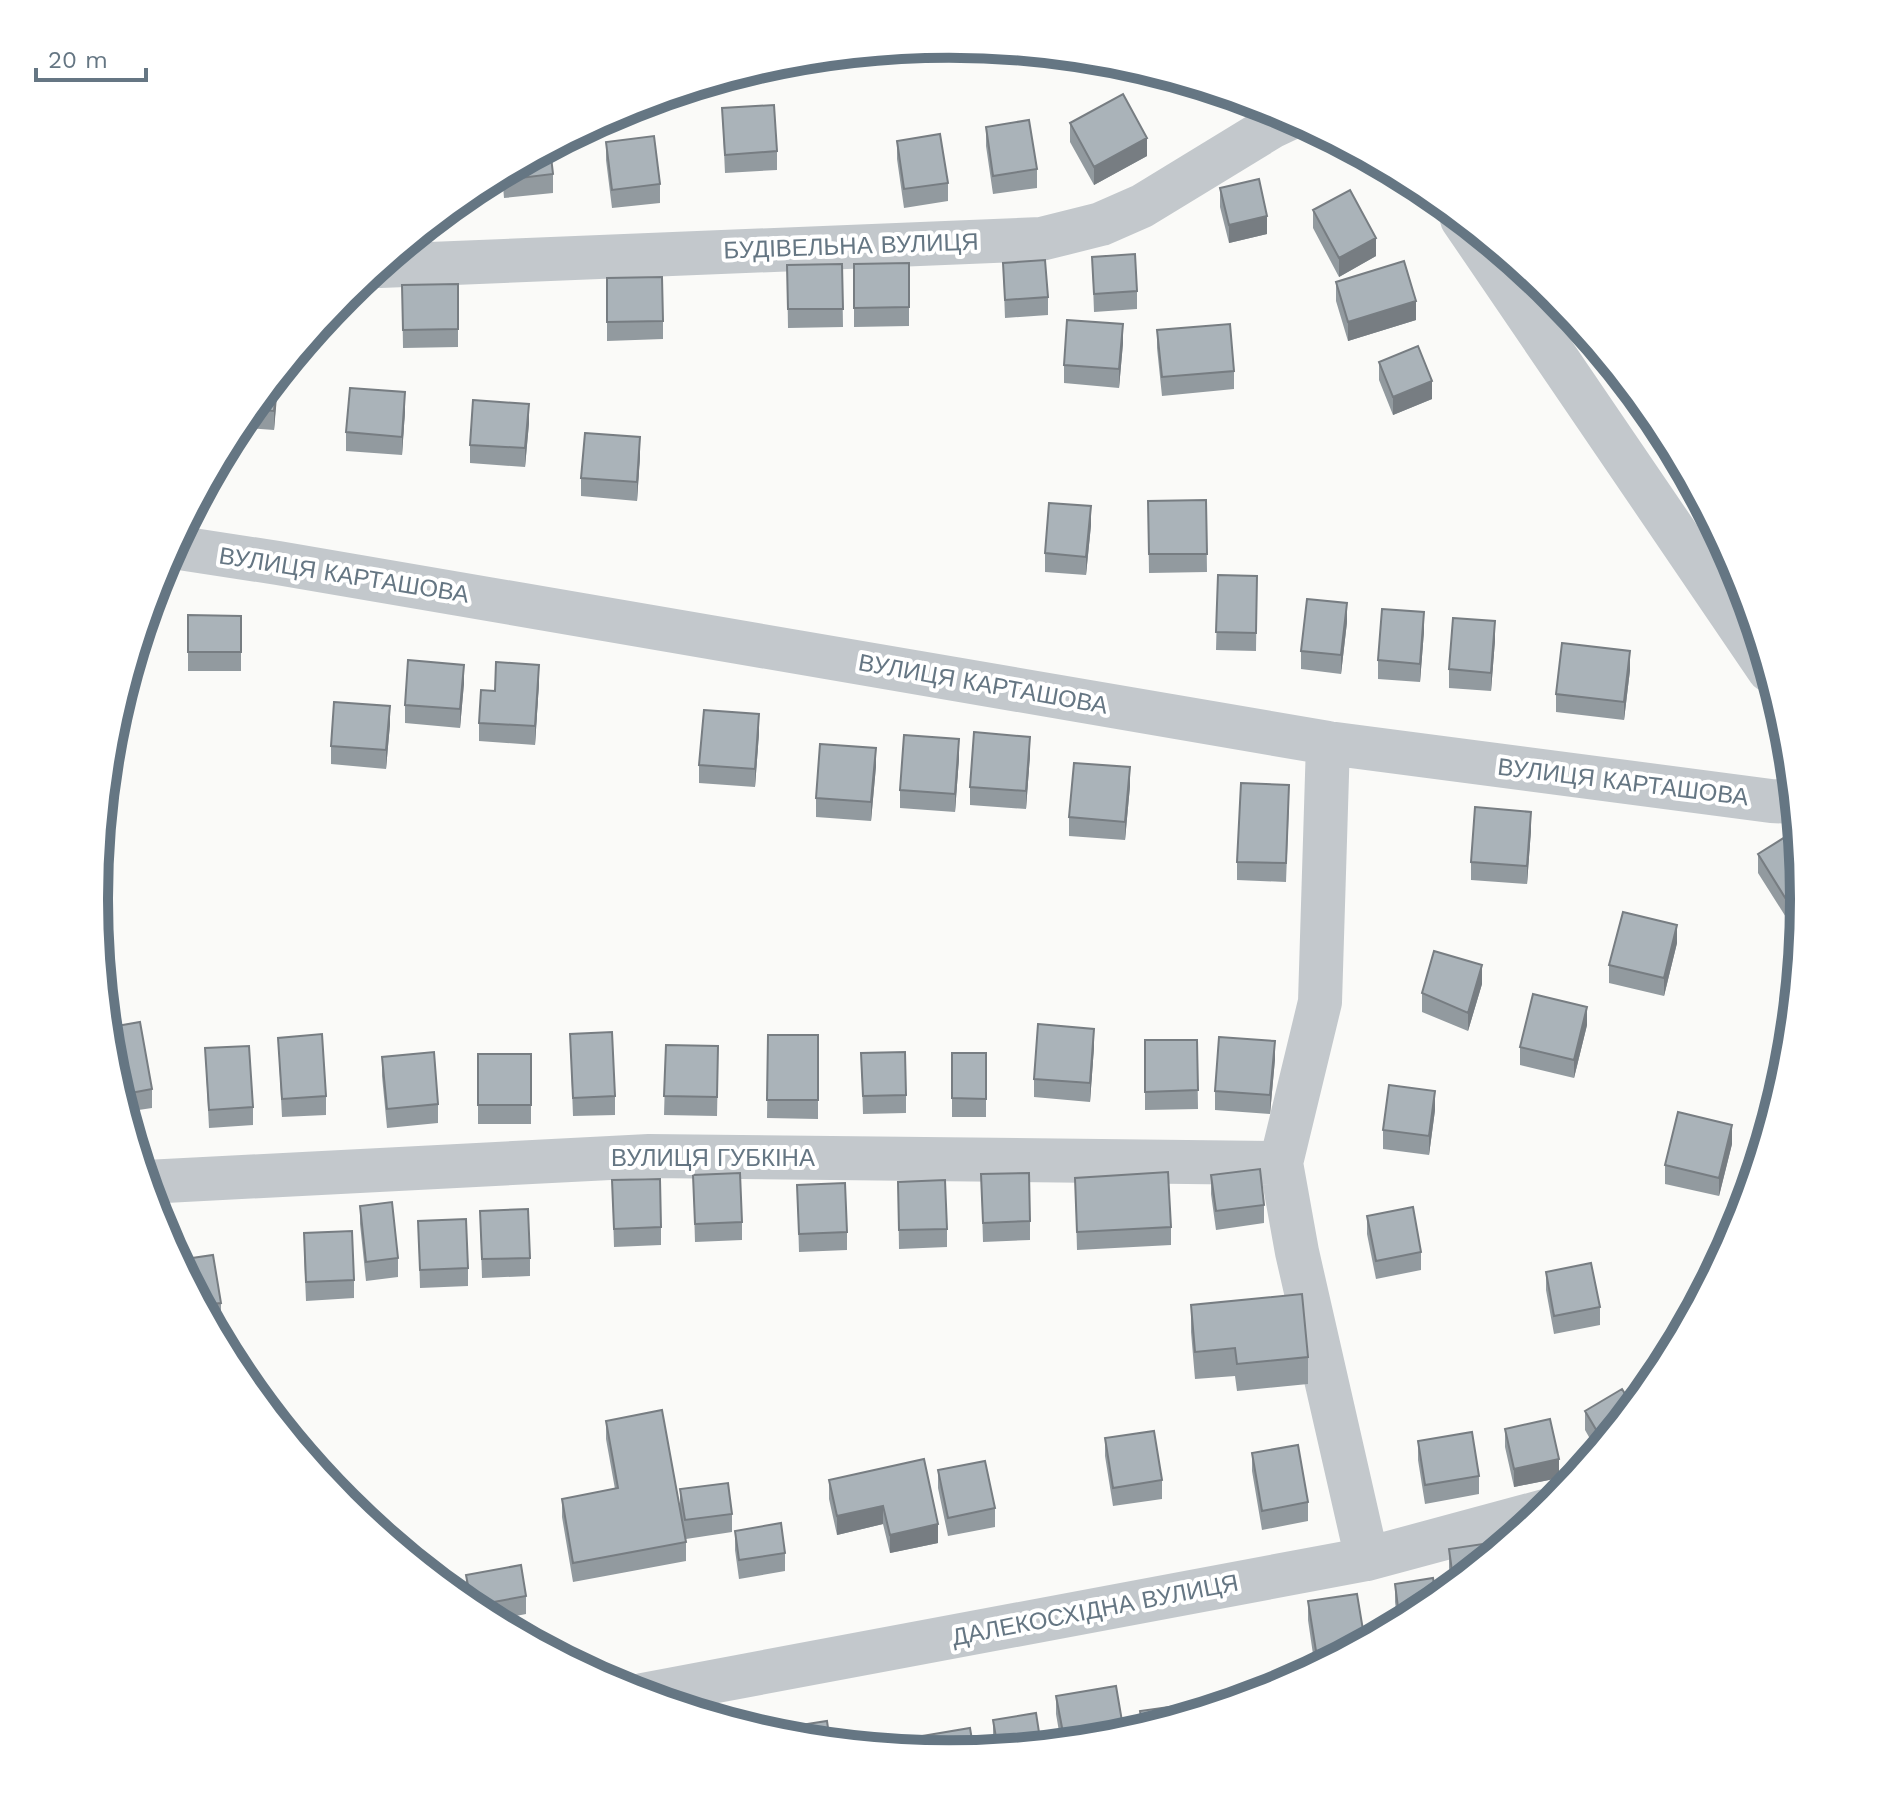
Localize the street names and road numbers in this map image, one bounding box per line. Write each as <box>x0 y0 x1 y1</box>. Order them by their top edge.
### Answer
street label: БУДІВЕЛЬНА ВУЛИЦЯ <box>723 228 979 264</box>
street label: ВУЛИЦЯ КАРТАШОВА <box>217 541 471 609</box>
street label: ВУЛИЦЯ КАРТАШОВА <box>856 648 1110 720</box>
street label: ВУЛИЦЯ КАРТАШОВА <box>1496 753 1750 811</box>
street label: ВУЛИЦЯ ГУБКІНА <box>611 1144 815 1172</box>
street label: ДАЛЕКОСХІДНА ВУЛИЦЯ <box>949 1568 1241 1652</box>

